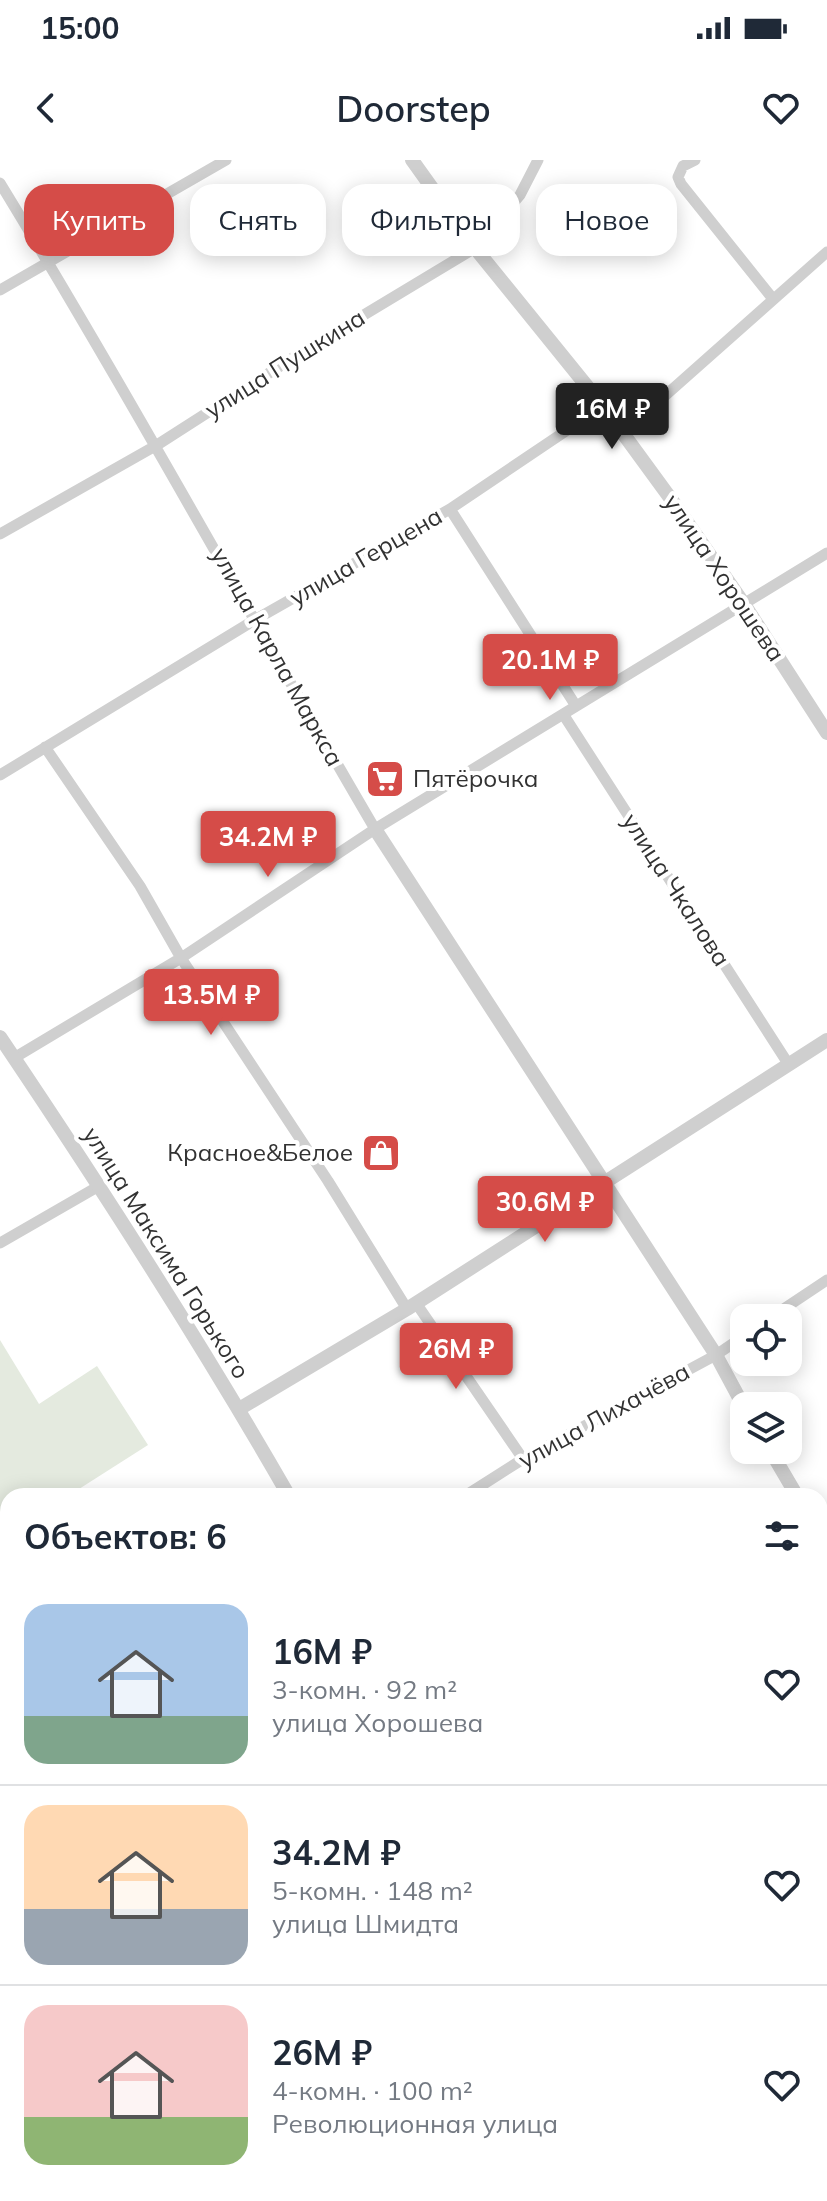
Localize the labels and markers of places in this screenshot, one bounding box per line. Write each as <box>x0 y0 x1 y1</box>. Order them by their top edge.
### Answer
pin: 16M ₽ <box>556 383 668 451</box>
pin: 20.1M ₽ <box>476 634 624 702</box>
supermarket icon: Пятёрочка <box>364 758 406 800</box>
place label: Пятёрочка <box>413 763 538 793</box>
pin: 34.2M ₽ <box>194 811 342 879</box>
pin: 13.5M ₽ <box>137 969 285 1037</box>
shop icon: Красное&Белое <box>360 1132 402 1174</box>
place label: Красное&Белое <box>167 1137 353 1167</box>
pin: 30.6M ₽ <box>471 1176 619 1244</box>
pin: 26M ₽ <box>400 1323 512 1391</box>

